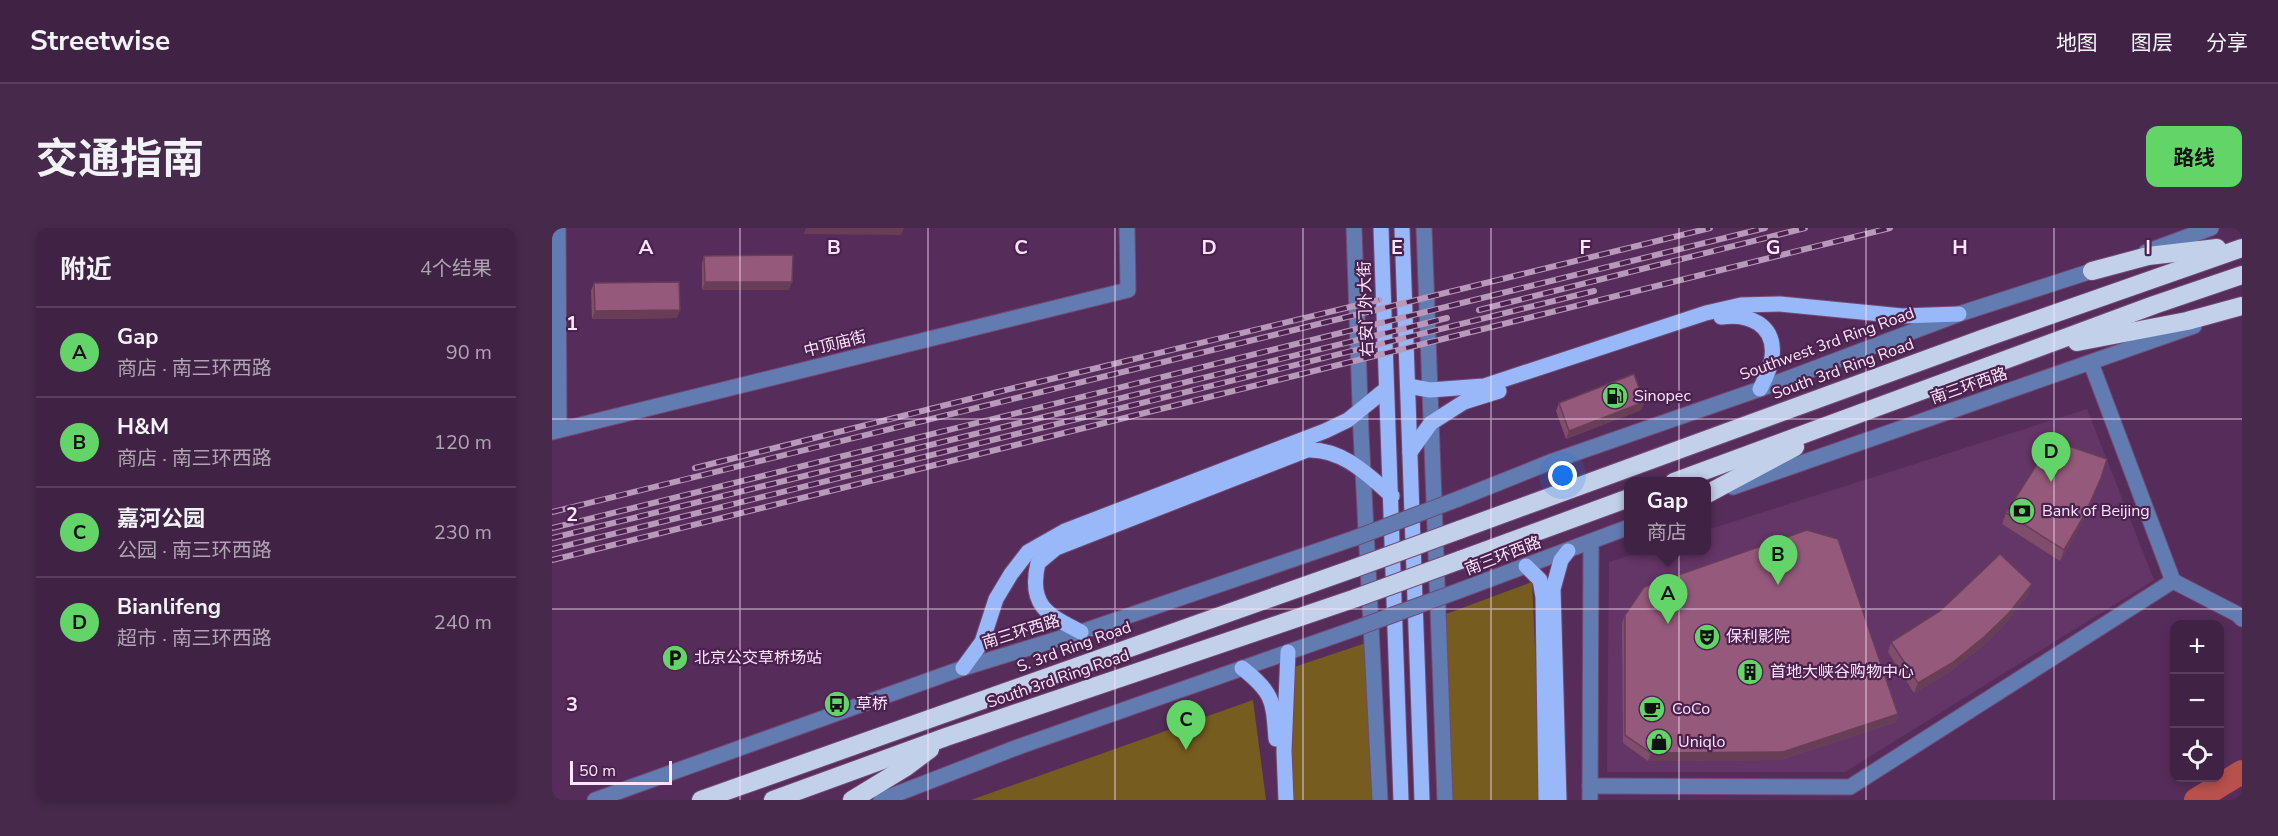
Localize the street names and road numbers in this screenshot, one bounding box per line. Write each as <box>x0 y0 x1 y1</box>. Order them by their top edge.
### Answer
street label: 右安门外大街 <box>1353 261 1379 357</box>
street label: Southwest 3rd Ring Road <box>1737 302 1917 386</box>
street label: 中顶庙街 <box>801 326 869 362</box>
street label: South 3rd Ring Road <box>1769 333 1917 405</box>
street label: 南三环西路 <box>1928 363 2010 409</box>
street label: 南三环西路 <box>1462 531 1544 581</box>
street label: 南三环西路 <box>980 610 1062 654</box>
street label: S. 3rd Ring Road <box>1014 616 1134 678</box>
street label: South 3rd Ring Road <box>984 644 1132 714</box>

